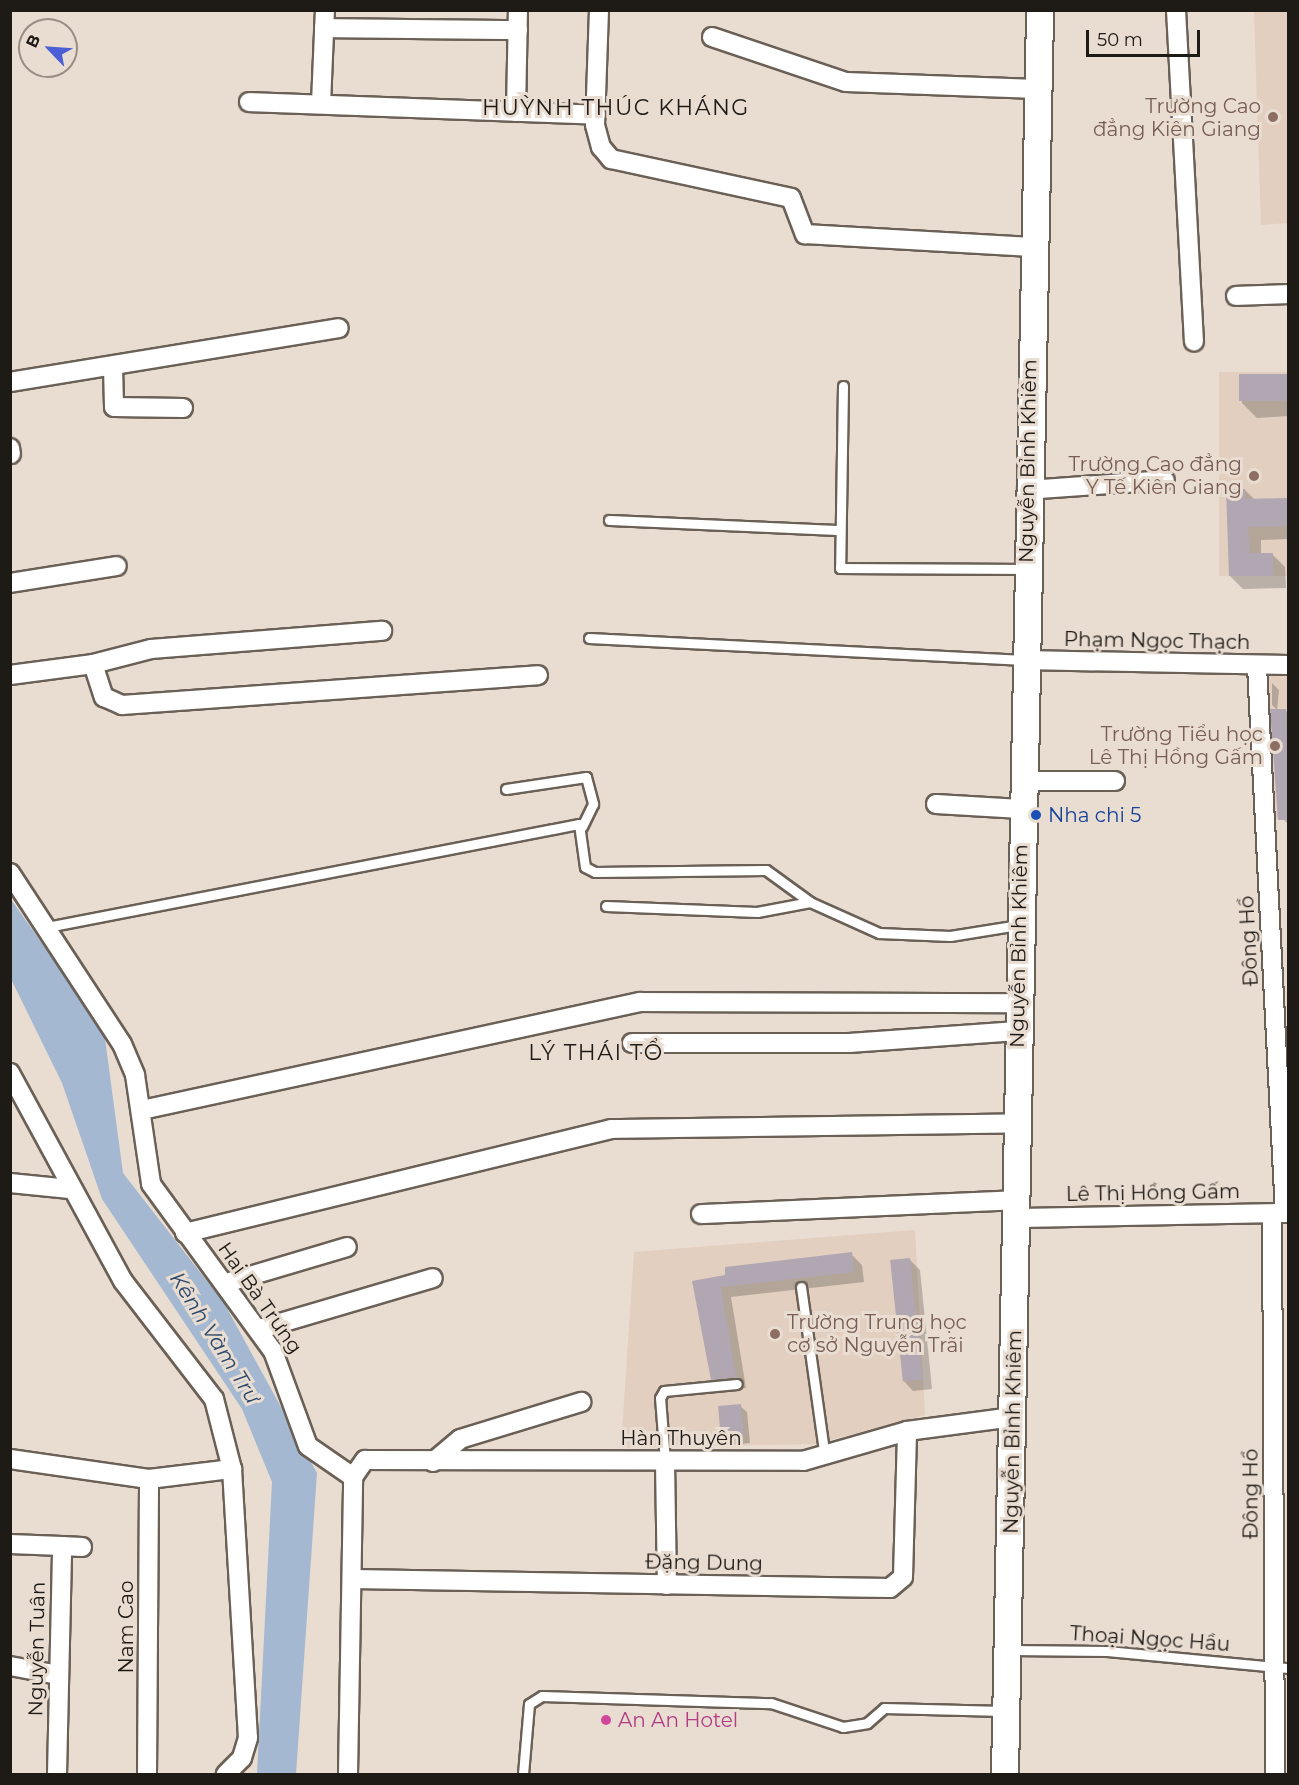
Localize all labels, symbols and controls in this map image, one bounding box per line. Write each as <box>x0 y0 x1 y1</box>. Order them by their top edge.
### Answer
north arrow <box>18 18 78 78</box>
scale bar <box>1089 18 1203 56</box>
text: 50 m <box>1097 29 1143 51</box>
text: B <box>22 31 44 51</box>
place label: Trường Cao đẳng Kiên Giang <box>1093 94 1261 141</box>
district label: HUỲNH THÚC KHÁNG <box>482 95 750 121</box>
marker: Trường Cao đẳng Kiên Giang <box>1266 110 1280 124</box>
street label: Nguyễn Bỉnh Khiêm <box>1014 359 1042 563</box>
place label: Trường Cao đẳng Y Tế Kiên Giang <box>1068 452 1242 499</box>
marker: Trường Cao đẳng Y Tế Kiên Giang <box>1247 469 1261 483</box>
street label: Phạm Ngọc Thạch <box>1064 627 1250 655</box>
place label: Trường Tiểu học Lê Thị Hồng Gấm <box>1089 722 1263 769</box>
marker: Trường Tiểu học Lê Thị Hồng Gấm <box>1268 739 1282 753</box>
place label: Nha chi 5 <box>1048 803 1141 827</box>
marker: Nha chi 5 <box>1029 808 1043 822</box>
street label: Nguyễn Bỉnh Khiêm <box>1005 844 1033 1048</box>
street label: Đông Hồ <box>1235 895 1263 987</box>
district label: LÝ THÁI TỔ <box>528 1040 664 1066</box>
street label: Lê Thị Hồng Gấm <box>1066 1179 1240 1207</box>
street label: Hai Bà Trưng <box>213 1238 307 1358</box>
water label: Kênh Vàm Trư <box>164 1267 266 1409</box>
place label: Trường Trung học cơ sở Nguyễn Trãi <box>787 1310 967 1357</box>
marker: Trường Trung học cơ sở Nguyễn Trãi <box>768 1327 782 1341</box>
street label: Nguyễn Bỉnh Khiêm <box>999 1330 1027 1534</box>
street label: Hàn Thuyên <box>620 1426 742 1450</box>
street label: Đông Hồ <box>1239 1449 1263 1539</box>
street label: Đặng Dung <box>645 1550 763 1576</box>
street label: Nguyễn Tuân <box>24 1581 50 1717</box>
street label: Nam Cao <box>114 1581 138 1673</box>
street label: Thoại Ngọc Hầu <box>1069 1621 1231 1657</box>
place label: An An Hotel <box>618 1708 738 1732</box>
marker: An An Hotel <box>599 1713 613 1727</box>

